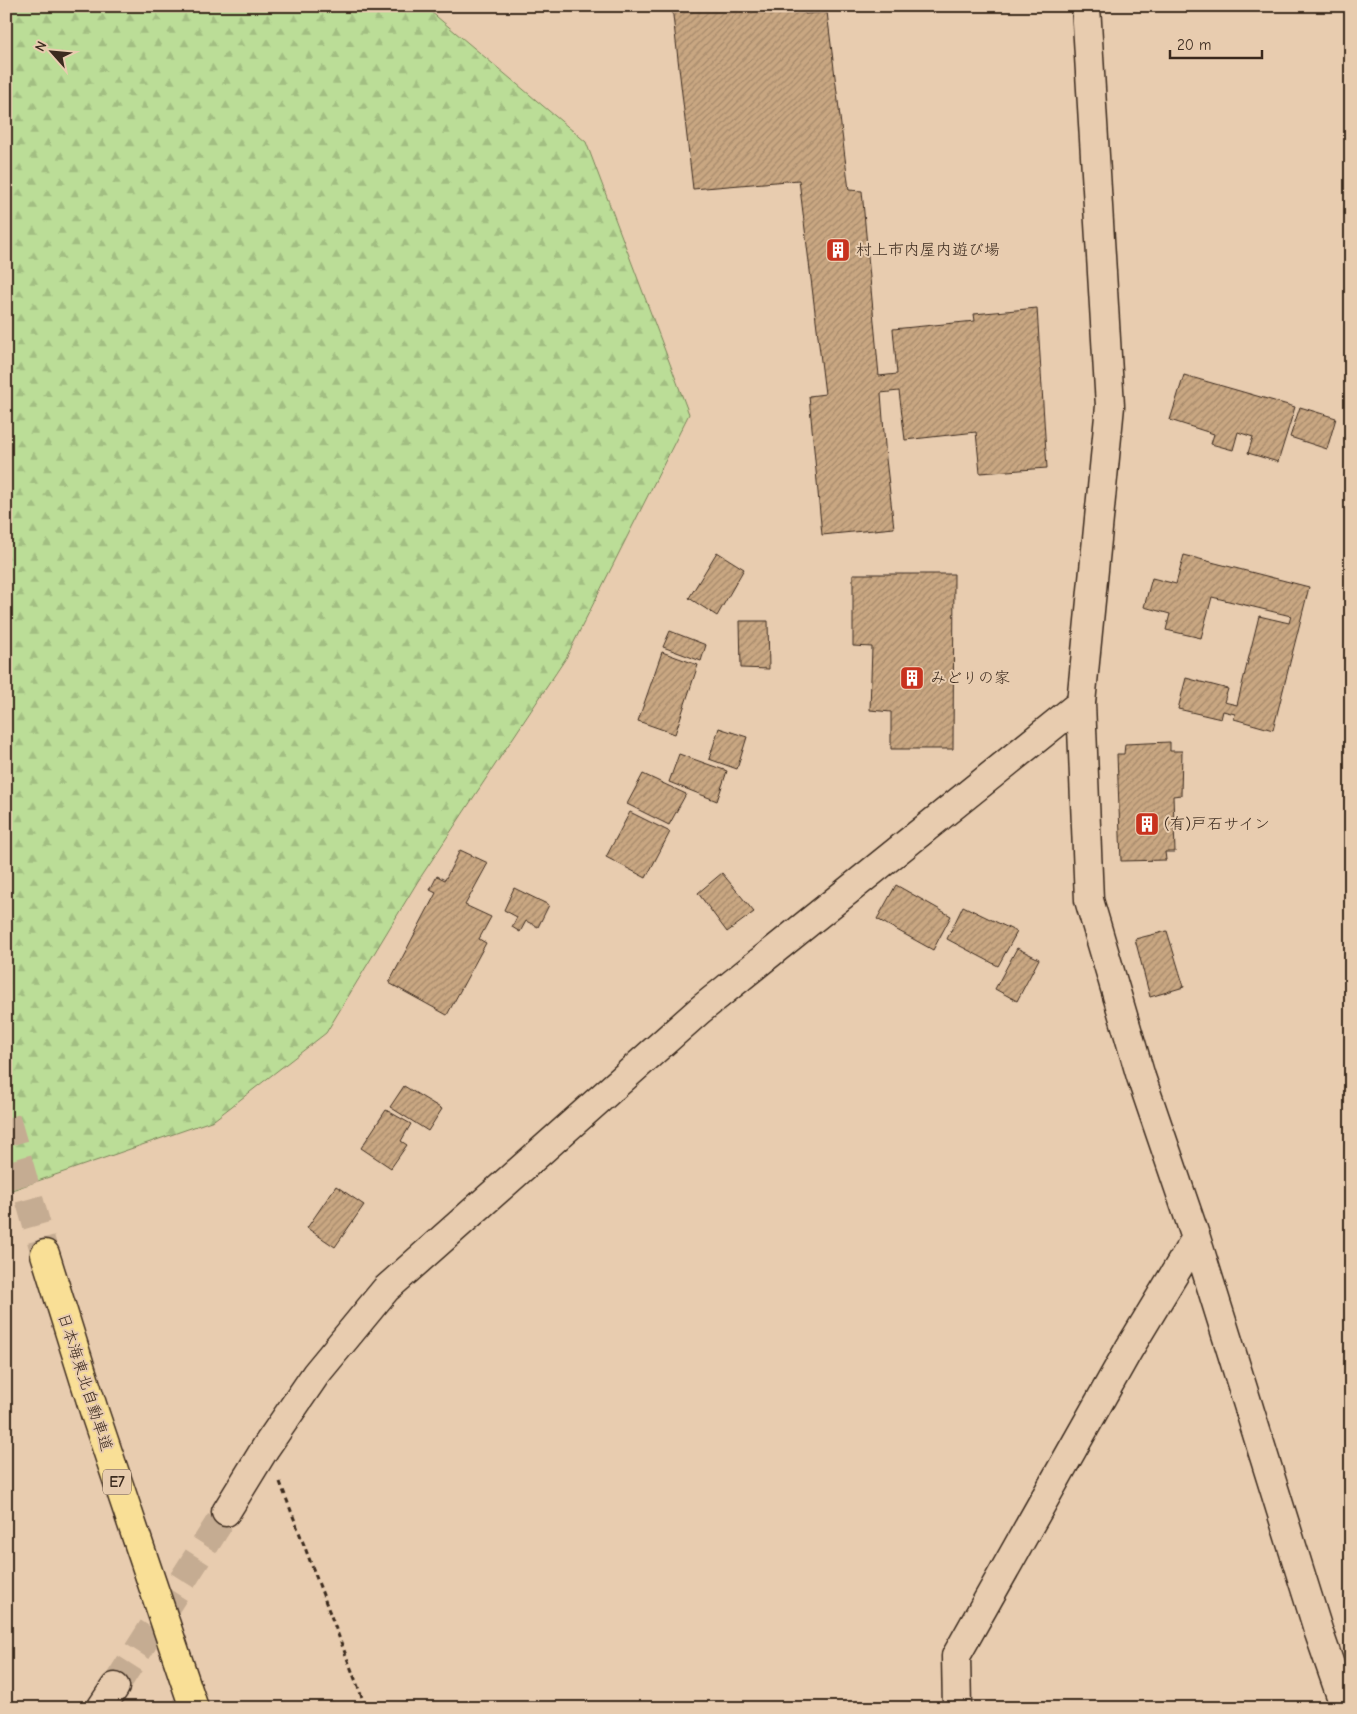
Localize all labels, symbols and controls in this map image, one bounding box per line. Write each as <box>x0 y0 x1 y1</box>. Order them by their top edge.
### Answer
north arrow <box>28 28 78 78</box>
scale bar <box>1170 28 1262 60</box>
text: 20 m <box>1177 36 1211 54</box>
text: N <box>31 38 51 54</box>
building icon: 村上市内屋内遊び場 <box>825 237 851 263</box>
place label: 村上市内屋内遊び場 <box>856 241 1000 259</box>
building icon: みどりの家 <box>899 665 925 691</box>
place label: みどりの家 <box>930 669 1010 687</box>
building icon: (有)戸石サイン <box>1134 811 1160 837</box>
place label: (有)戸石サイン <box>1164 815 1270 833</box>
street label: 日本海東北自動車道 <box>54 1311 116 1453</box>
road number: E7 <box>103 1470 131 1494</box>

